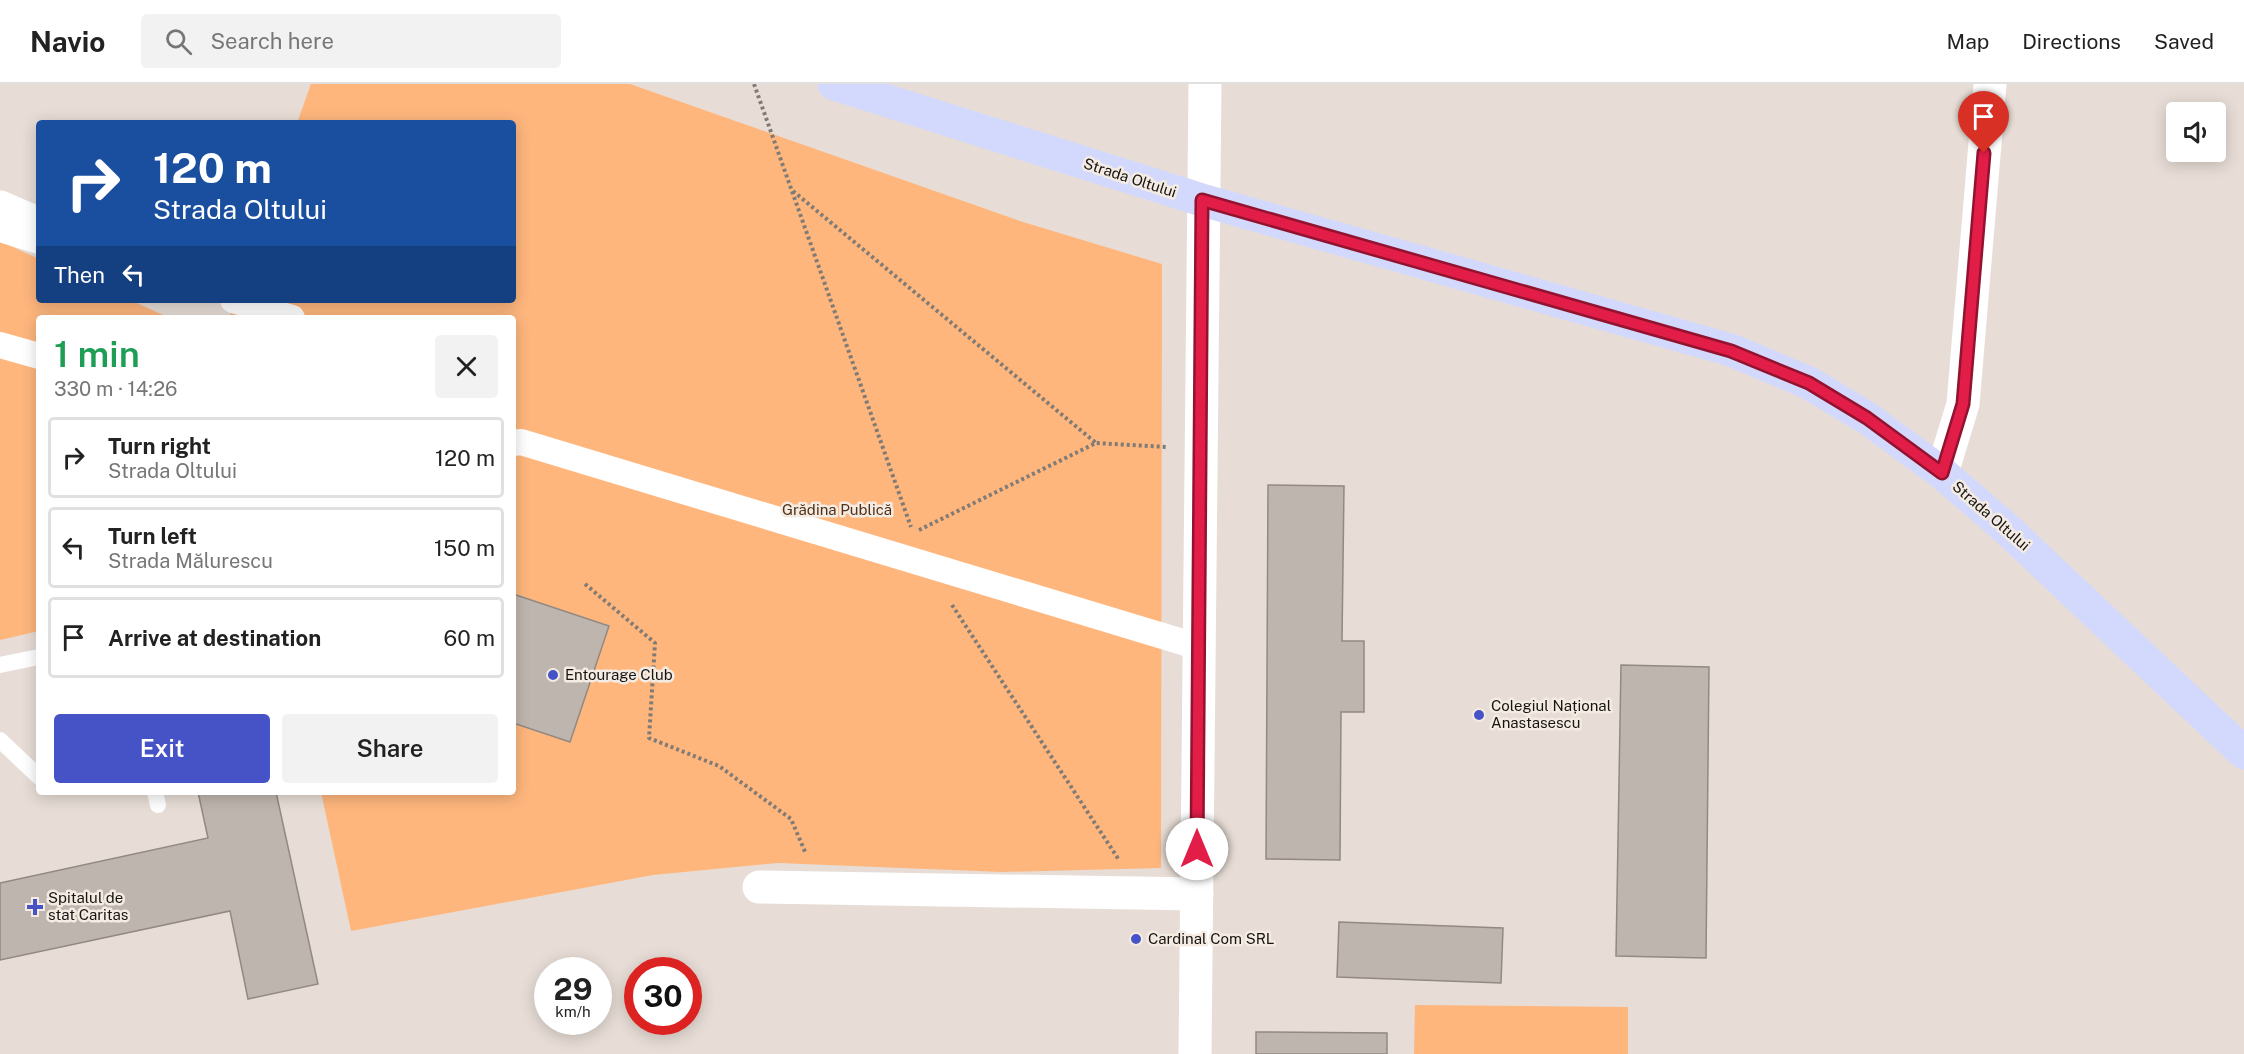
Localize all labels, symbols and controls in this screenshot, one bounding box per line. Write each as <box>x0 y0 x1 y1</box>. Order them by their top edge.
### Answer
search box <box>141 14 561 68</box>
text: Navio <box>30 25 105 58</box>
icon: search <box>162 25 195 58</box>
text: Search here <box>210 28 334 54</box>
text: Map <box>1947 29 1989 54</box>
text: Directions <box>2022 29 2121 54</box>
text: Saved <box>2154 29 2214 54</box>
pin <box>1958 91 2009 153</box>
icon: arrive <box>1967 100 2000 133</box>
map controls <box>2166 102 2226 162</box>
button: sound <box>2166 102 2226 162</box>
text: 120 m <box>153 143 272 192</box>
icon: right <box>54 144 132 222</box>
street label: Strada Oltului <box>1082 155 1179 201</box>
text: Strada Oltului <box>153 193 327 225</box>
icon: left <box>117 258 150 291</box>
text: Then <box>54 262 105 288</box>
text: 1 min <box>54 333 140 375</box>
button: close <box>435 335 498 398</box>
text: 330 m · 14:26 <box>54 377 178 401</box>
text: Turn right <box>108 433 211 459</box>
icon: right <box>57 441 90 474</box>
text: 120 m <box>435 445 495 471</box>
text: Strada Oltului <box>108 459 237 483</box>
street label: Strada Oltului <box>1949 478 2033 554</box>
park label: Grădina Publică <box>782 501 892 518</box>
text: Turn left <box>108 523 197 549</box>
icon: left <box>57 531 90 564</box>
text: 150 m <box>434 535 495 561</box>
text: Strada Mălurescu <box>108 549 273 573</box>
icon: arrive <box>57 621 90 654</box>
text: Arrive at destination <box>108 625 321 651</box>
text: 60 m <box>444 625 495 651</box>
place label: Entourage Club <box>565 666 673 683</box>
marker: Entourage Club <box>546 668 560 682</box>
place label: Colegiul Național Anastasescu <box>1491 697 1611 731</box>
marker: Colegiul Național Anastasescu <box>1472 708 1486 722</box>
button: Exit <box>54 714 270 783</box>
button: Share <box>282 714 498 783</box>
position arrow <box>1165 817 1229 881</box>
place label: Spitalul de stat Caritas <box>48 889 128 923</box>
marker: Spitalul de stat Caritas <box>26 898 44 916</box>
place label: Cardinal Com SRL <box>1148 930 1274 947</box>
marker: Cardinal Com SRL <box>1129 932 1143 946</box>
speed limit sign: 30 <box>624 957 702 1035</box>
text: 29 <box>554 971 592 1007</box>
text: km/h <box>555 1003 591 1020</box>

